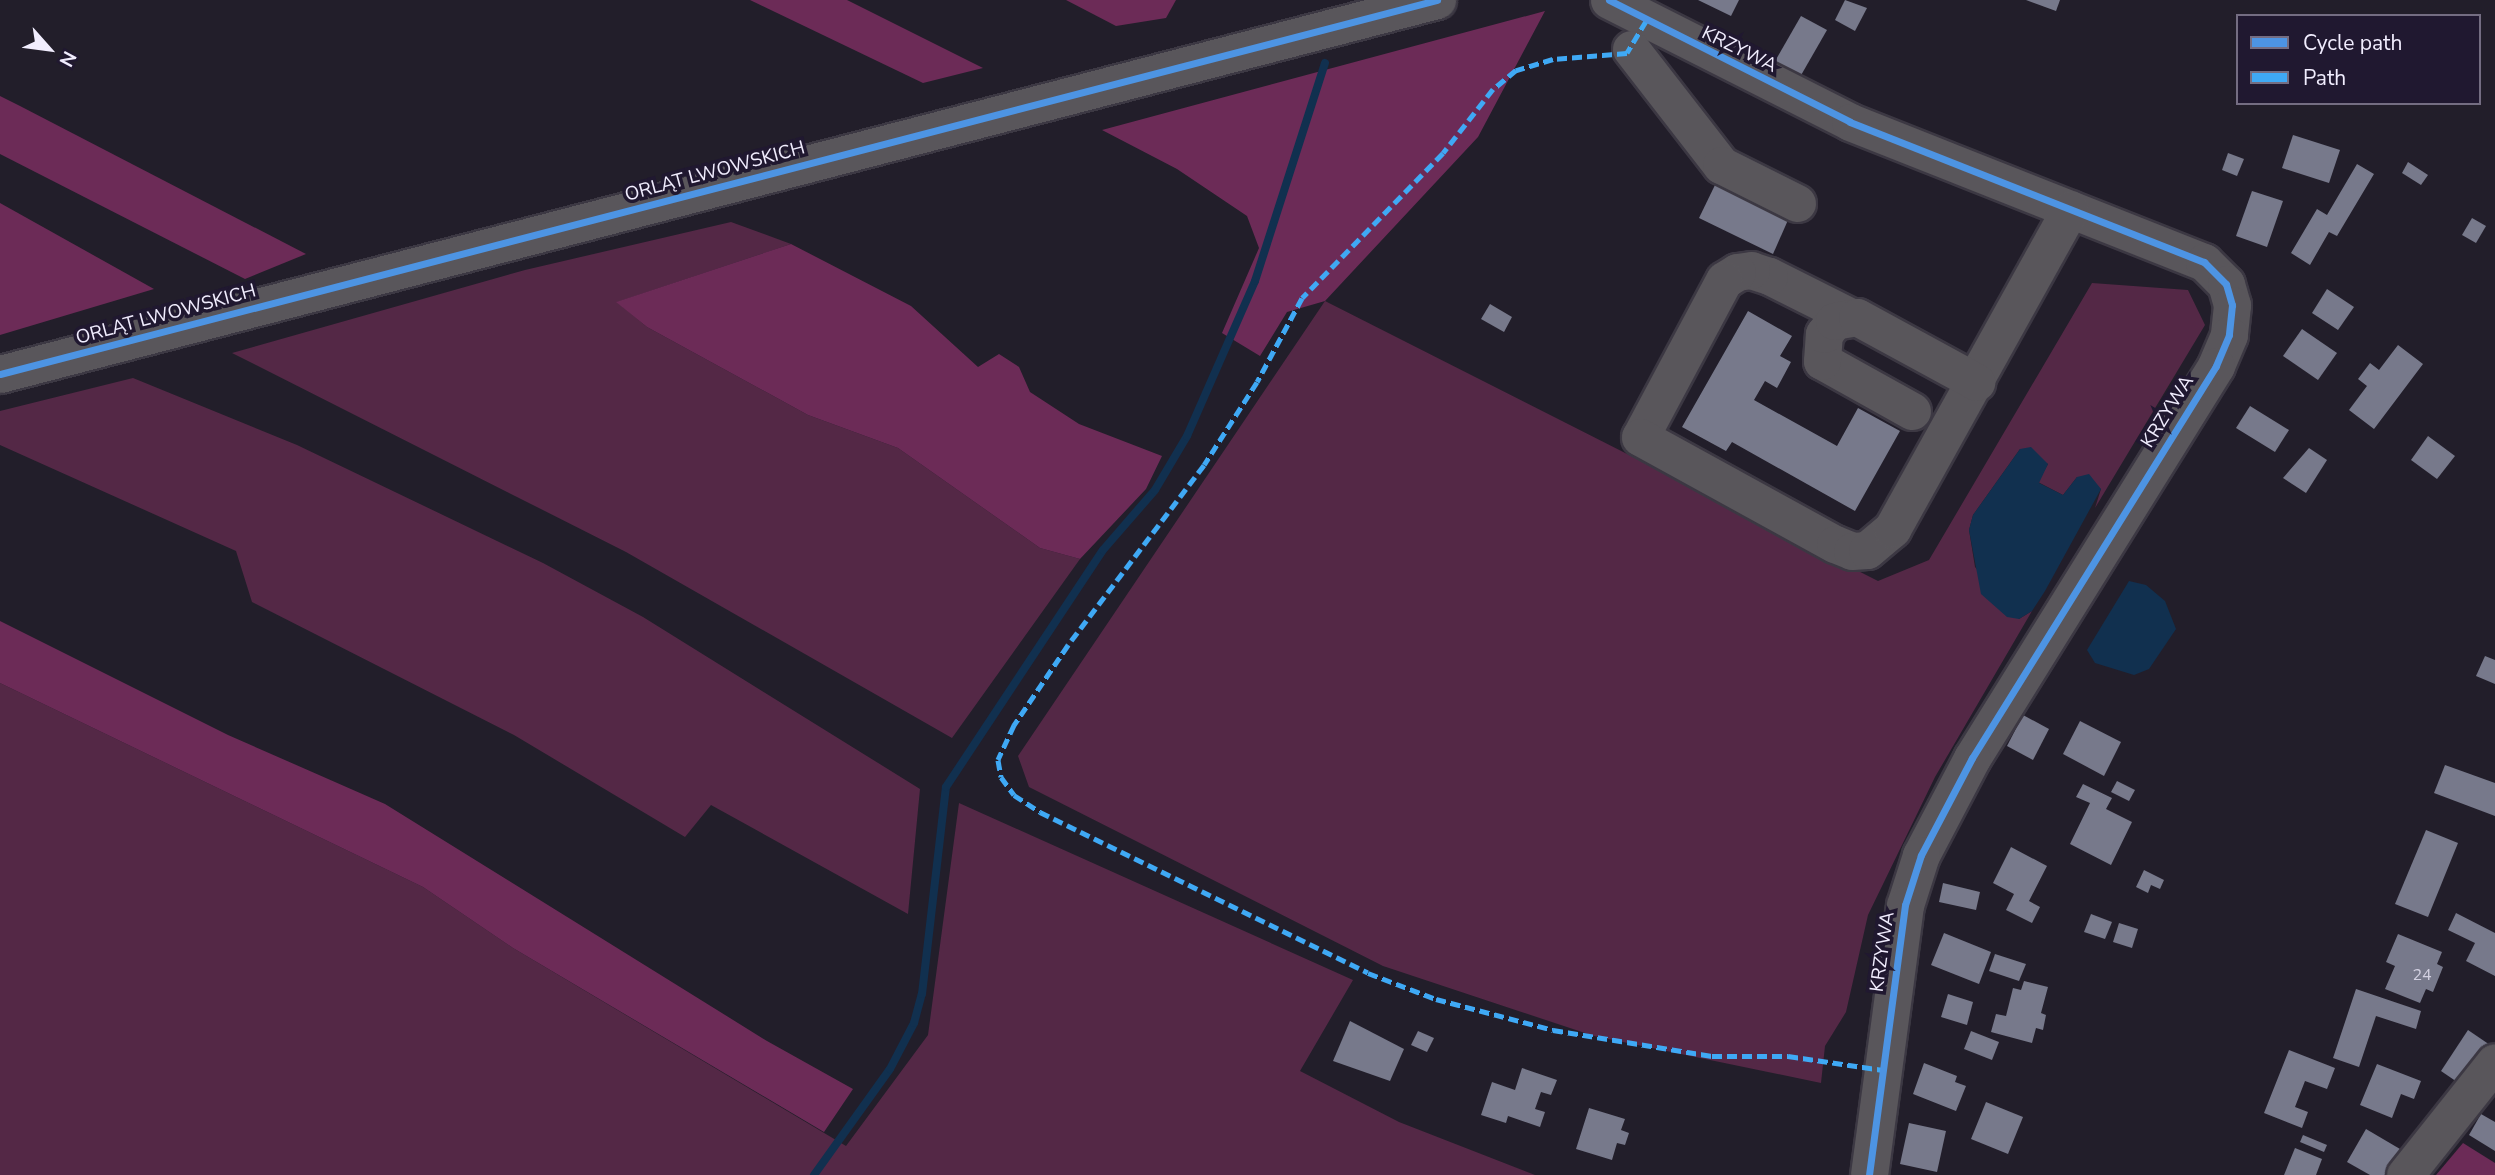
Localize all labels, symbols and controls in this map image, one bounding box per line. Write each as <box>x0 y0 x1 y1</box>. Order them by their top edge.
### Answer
north arrow <box>14 14 84 84</box>
legend <box>2236 14 2481 105</box>
street label: KRZYWA <box>1698 22 1780 78</box>
text: Cycle path <box>2303 29 2402 57</box>
text: N <box>53 46 82 71</box>
text: Path <box>2303 64 2346 92</box>
street label: ORLĄT LWOWSKICH <box>622 137 808 207</box>
street label: ORLĄT LWOWSKICH <box>73 280 259 350</box>
street label: KRZYWA <box>2137 372 2199 452</box>
street label: KRZYWA <box>1866 910 1900 994</box>
house number: 24 <box>2412 965 2432 985</box>

